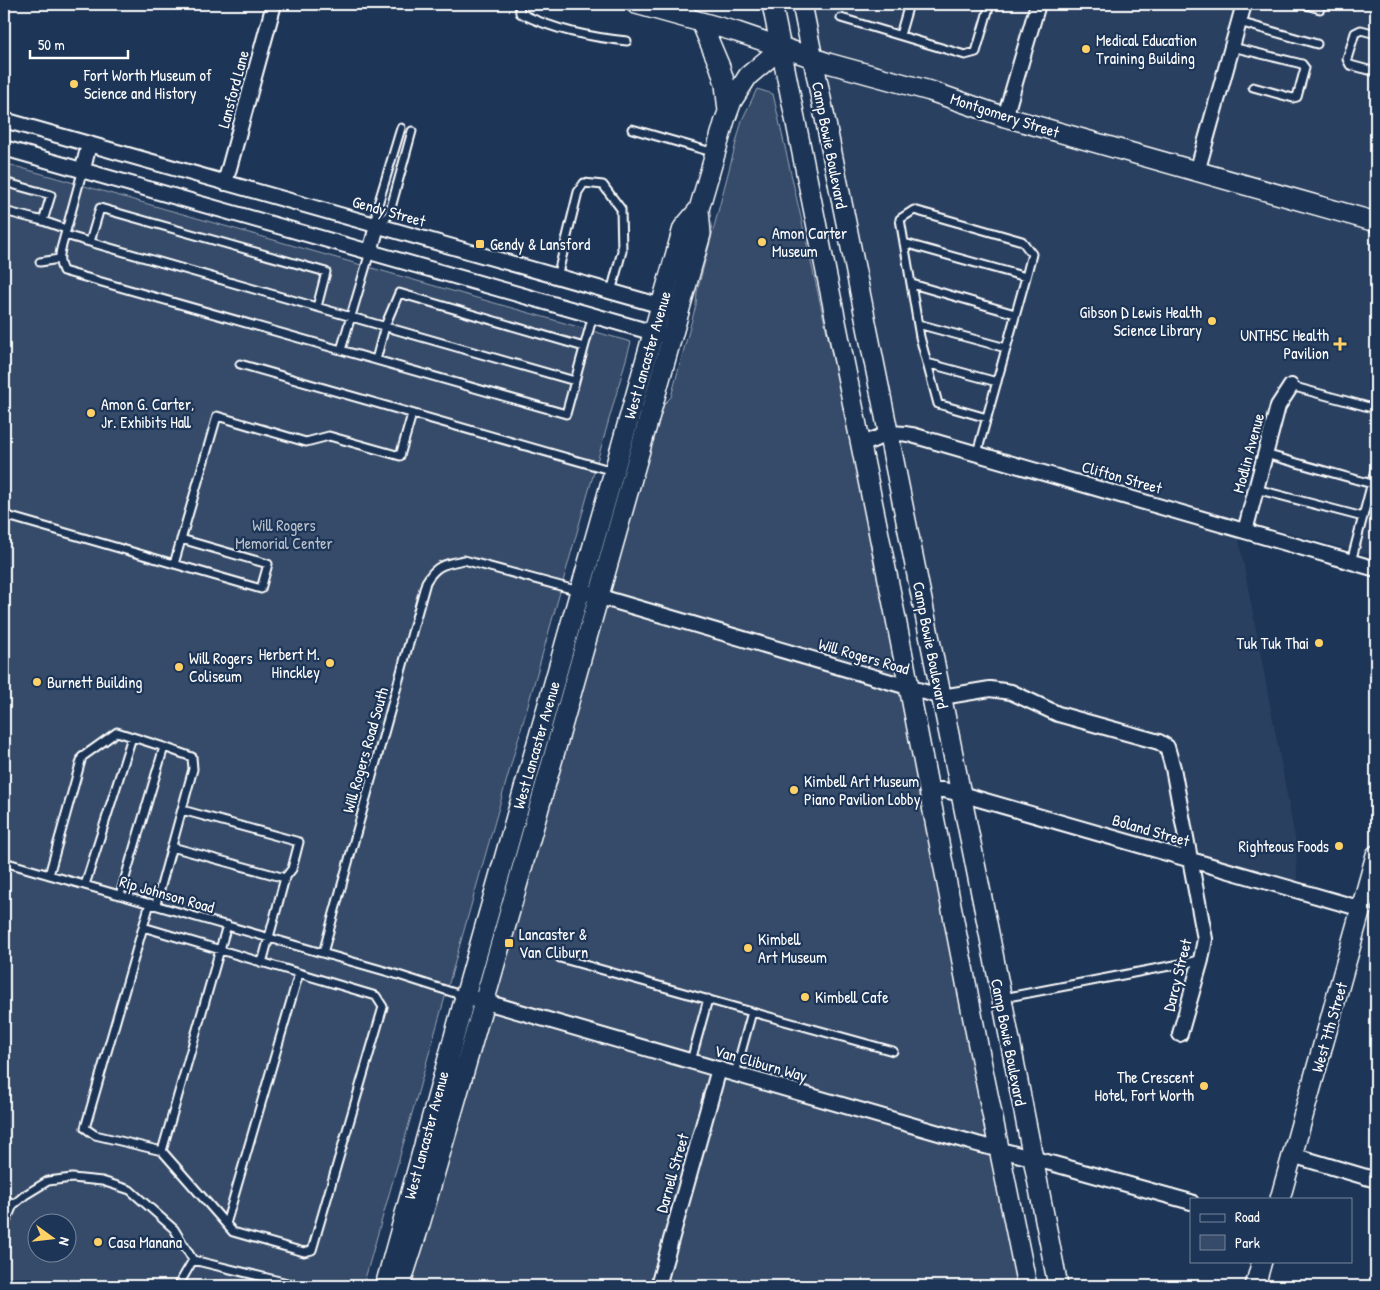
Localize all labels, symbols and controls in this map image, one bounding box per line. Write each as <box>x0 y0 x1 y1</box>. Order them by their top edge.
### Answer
scale bar <box>30 28 128 60</box>
place label: Medical Education Training Building <box>1096 29 1197 69</box>
text: 50 m <box>38 34 65 55</box>
marker: Medical Education Training Building <box>1080 43 1092 55</box>
street label: Lansford Lane <box>212 47 254 130</box>
place label: Fort Worth Museum of Science and History <box>83 64 212 104</box>
marker: Fort Worth Museum of Science and History <box>68 78 80 90</box>
street label: Camp Bowie Boulevard <box>807 80 853 210</box>
street label: Montgomery Street <box>948 87 1063 143</box>
street label: Gendy Street <box>350 190 429 232</box>
place label: Amon Carter Museum <box>772 222 847 262</box>
place label: Gendy & Lansford <box>490 233 590 255</box>
marker: Amon Carter Museum <box>756 236 768 248</box>
marker: Gendy & Lansford <box>474 238 486 250</box>
street label: West Lancaster Avenue <box>618 288 676 421</box>
place label: Gibson D Lewis Health Science Library <box>1080 301 1202 341</box>
marker: Gibson D Lewis Health Science Library <box>1206 315 1218 327</box>
place label: UNTHSC Health Pavilion <box>1240 324 1329 364</box>
marker: UNTHSC Health Pavilion <box>1333 337 1347 351</box>
place label: Amon G. Carter, Jr. Exhibits Hall <box>101 393 194 433</box>
marker: Amon G. Carter, Jr. Exhibits Hall <box>85 407 97 419</box>
street label: Modlin Avenue <box>1227 410 1269 495</box>
street label: Clifton Street <box>1079 455 1165 499</box>
park label: Will Rogers Memorial Center <box>235 514 333 554</box>
street label: Camp Bowie Boulevard <box>908 580 954 710</box>
place label: Tuk Tuk Thai <box>1237 632 1309 654</box>
street label: Will Rogers Road <box>816 633 912 679</box>
marker: Tuk Tuk Thai <box>1313 637 1325 649</box>
place label: Herbert M. Hinckley <box>259 643 320 683</box>
place label: Will Rogers Coliseum <box>189 647 253 687</box>
marker: Herbert M. Hinckley <box>324 657 336 669</box>
marker: Will Rogers Coliseum <box>173 661 185 673</box>
place label: Burnett Building <box>47 671 143 693</box>
marker: Burnett Building <box>31 676 43 688</box>
street label: West Lancaster Avenue <box>507 678 565 811</box>
street label: Will Rogers Road South <box>337 684 394 815</box>
place label: Kimbell Art Museum Piano Pavilion Lobby <box>804 770 921 810</box>
marker: Kimbell Art Museum Piano Pavilion Lobby <box>788 784 800 796</box>
street label: Boland Street <box>1110 808 1193 852</box>
place label: Righteous Foods <box>1238 835 1329 857</box>
marker: Righteous Foods <box>1333 840 1345 852</box>
street label: Rip Johnson Road <box>117 870 217 918</box>
place label: Lancaster & Van Cliburn <box>519 923 588 963</box>
place label: Kimbell Art Museum <box>758 928 827 968</box>
street label: Darcy Street <box>1157 936 1197 1014</box>
marker: Lancaster & Van Cliburn <box>503 937 515 949</box>
marker: Kimbell Art Museum <box>742 942 754 954</box>
street label: Camp Bowie Boulevard <box>986 977 1032 1107</box>
street label: West 7th Street <box>1306 979 1352 1075</box>
place label: Kimbell Cafe <box>815 986 889 1008</box>
marker: Kimbell Cafe <box>799 991 811 1003</box>
street label: Van Cliburn Way <box>712 1039 810 1087</box>
place label: The Crescent Hotel, Fort Worth <box>1095 1066 1194 1106</box>
street label: West Lancaster Avenue <box>398 1068 454 1202</box>
marker: The Crescent Hotel, Fort Worth <box>1198 1080 1210 1092</box>
street label: Darnell Street <box>650 1130 694 1215</box>
legend <box>1190 1198 1352 1262</box>
text: Road <box>1235 1206 1260 1227</box>
north arrow <box>28 1212 78 1262</box>
place label: Casa Manana <box>108 1231 182 1253</box>
text: Park <box>1235 1232 1260 1253</box>
text: N <box>55 1235 75 1248</box>
marker: Casa Manana <box>92 1236 104 1248</box>

